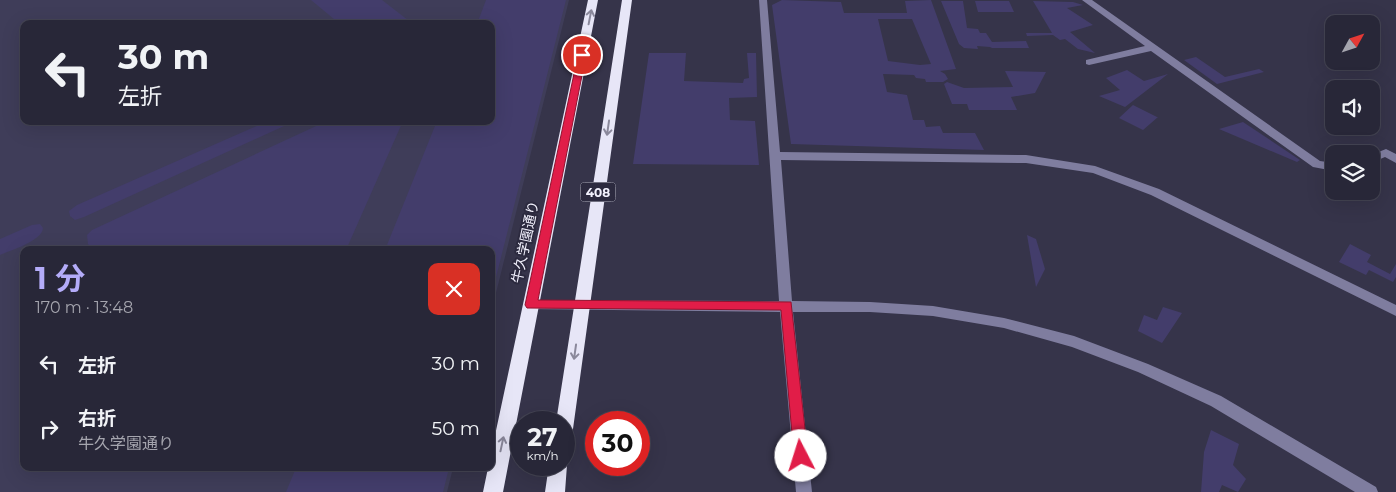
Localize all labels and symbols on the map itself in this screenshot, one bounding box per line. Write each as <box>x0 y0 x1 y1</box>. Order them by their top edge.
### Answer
one-way arrow <box>586 9 595 25</box>
north arrow <box>1325 15 1380 70</box>
pin <box>561 34 603 76</box>
one-way arrow <box>603 119 613 135</box>
road number: 408 <box>580 182 616 202</box>
street label: 牛久学園通り <box>507 199 543 285</box>
one-way arrow <box>570 344 580 360</box>
speed limit sign: 30 <box>585 411 650 476</box>
position arrow <box>774 429 826 481</box>
one-way arrow <box>498 437 508 453</box>

